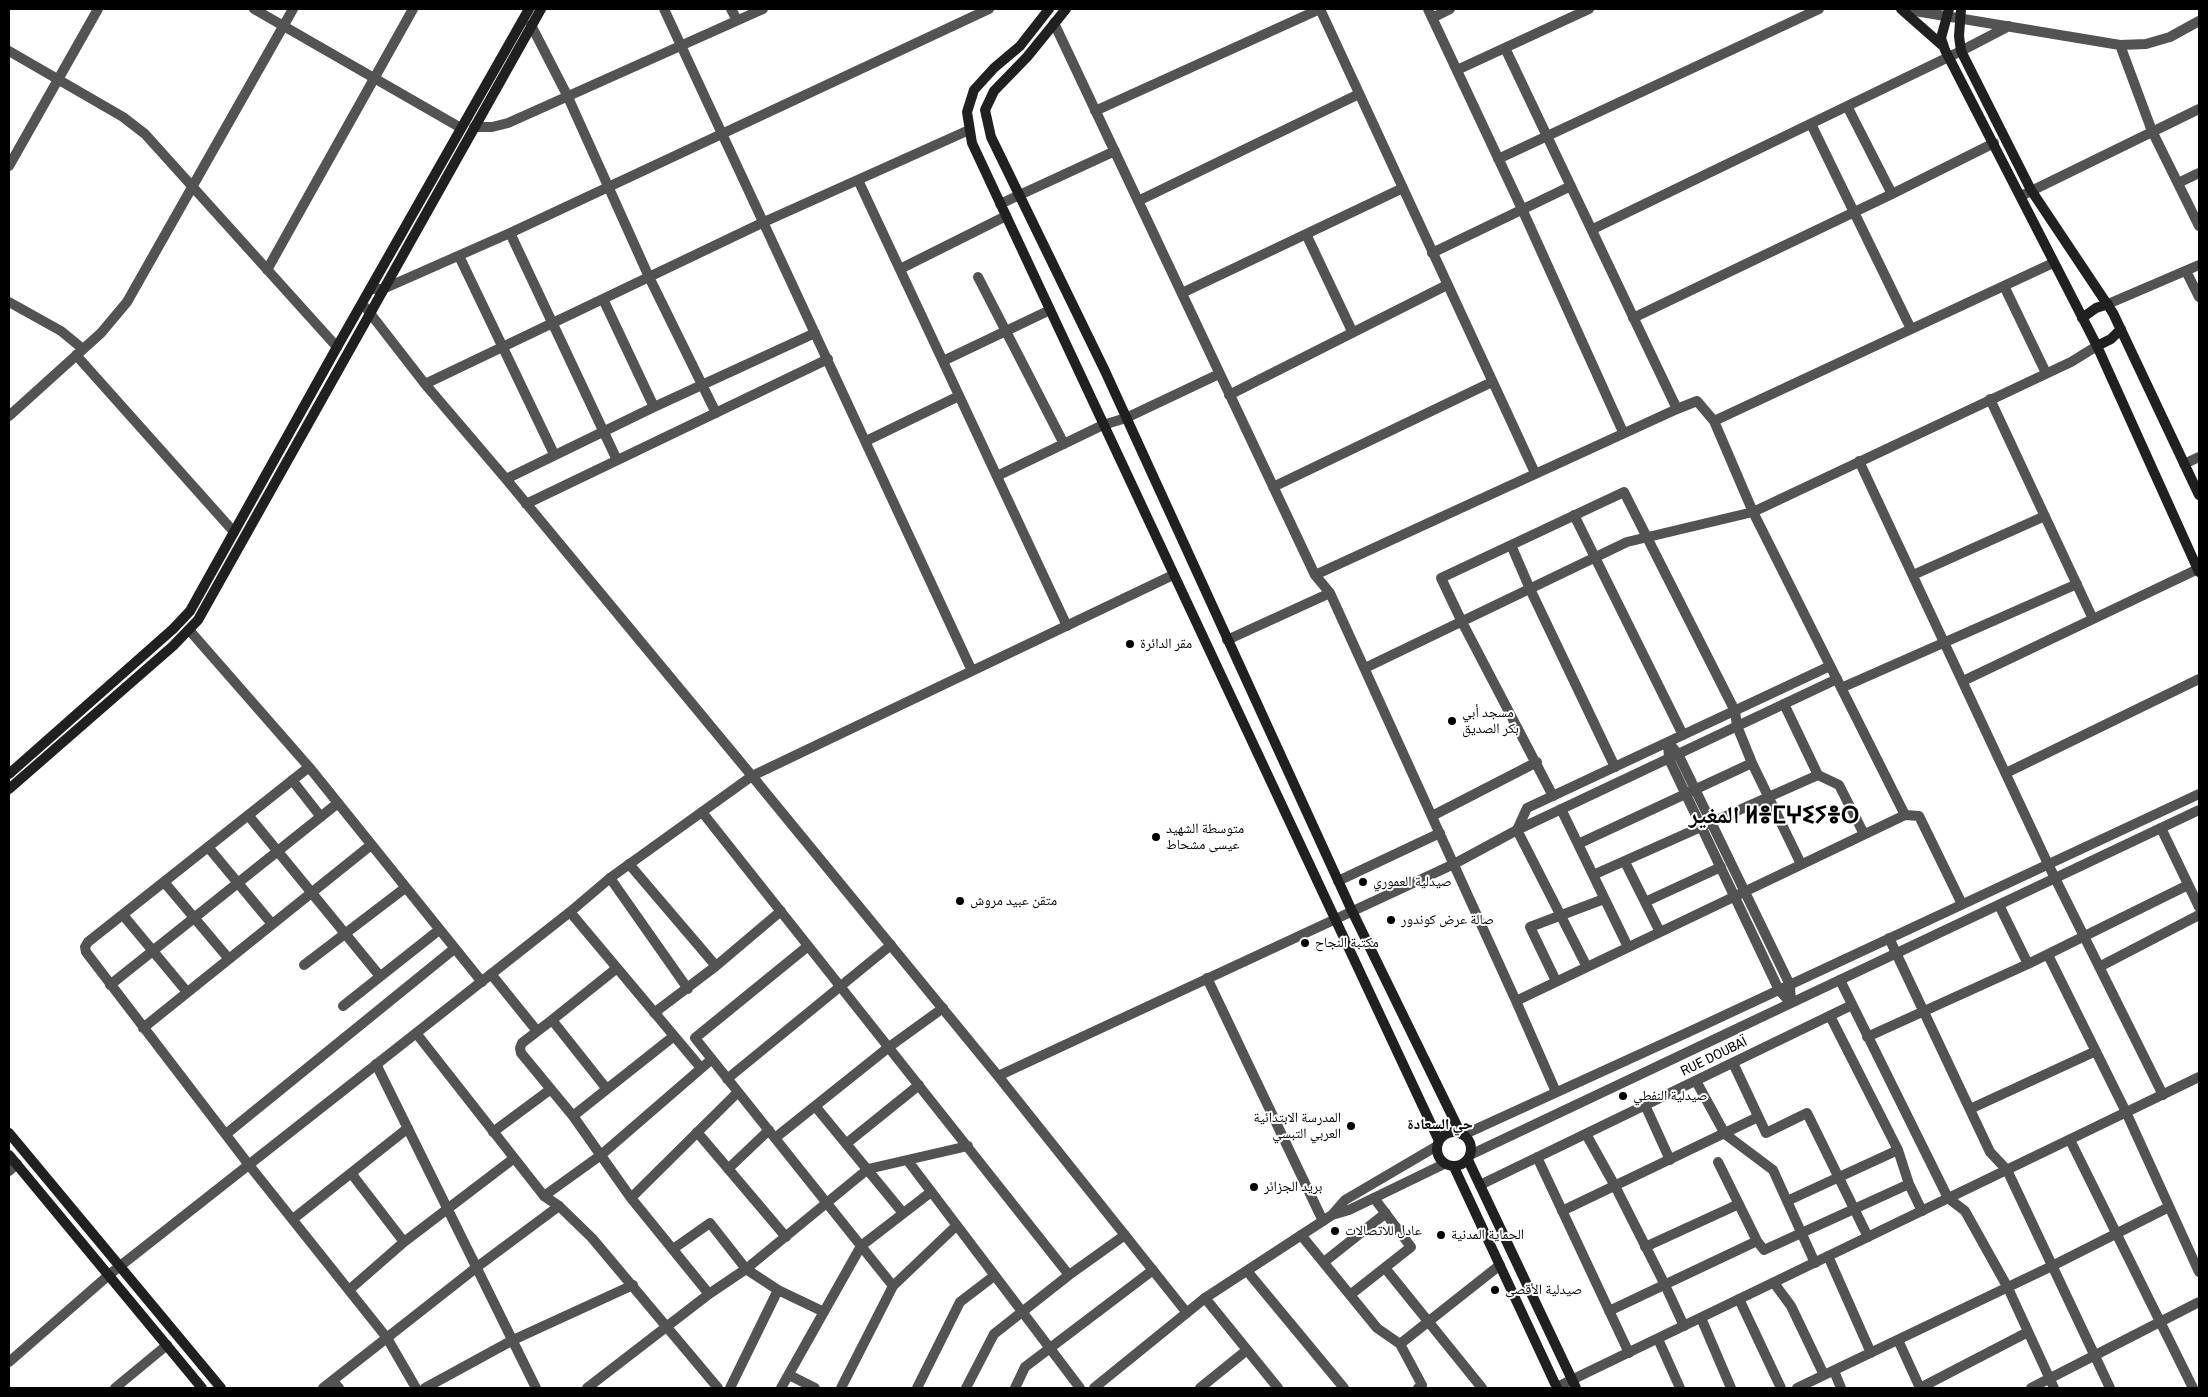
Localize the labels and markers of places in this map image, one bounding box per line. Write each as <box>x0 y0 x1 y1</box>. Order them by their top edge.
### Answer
place label: مقر الدائرة <box>1140 636 1192 652</box>
marker: مقر الدائرة <box>1124 638 1136 650</box>
place label: مسجد أبي بكر الصديق <box>1462 705 1519 738</box>
marker: مسجد أبي بكر الصديق <box>1446 715 1458 727</box>
place label: متوسطة الشهيد عيسى مشحاط <box>1166 821 1244 854</box>
marker: متوسطة الشهيد عيسى مشحاط <box>1150 831 1162 843</box>
place label: صيدلية العموري <box>1373 874 1452 890</box>
marker: صيدلية العموري <box>1357 876 1369 888</box>
place label: متقن عبيد مروش <box>970 893 1057 909</box>
marker: متقن عبيد مروش <box>954 895 966 907</box>
place label: صالة عرض كوندور <box>1401 912 1494 928</box>
marker: صالة عرض كوندور <box>1385 914 1397 926</box>
place label: مكتبة النجاح <box>1315 935 1379 951</box>
marker: مكتبة النجاح <box>1299 937 1311 949</box>
place label: صيدلية النفطي <box>1633 1088 1707 1104</box>
marker: صيدلية النفطي <box>1617 1090 1629 1102</box>
place label: المدرسة الابتدائية العربي التبسي <box>1253 1110 1341 1142</box>
marker: المدرسة الابتدائية العربي التبسي <box>1345 1120 1357 1132</box>
place label: بريد الجزائر <box>1264 1179 1322 1195</box>
marker: بريد الجزائر <box>1248 1181 1260 1193</box>
place label: عادل للاتصالات <box>1345 1223 1422 1239</box>
marker: عادل للاتصالات <box>1329 1225 1341 1237</box>
place label: الحماية المدنية <box>1451 1227 1524 1243</box>
marker: الحماية المدنية <box>1435 1229 1447 1241</box>
place label: صيدلية الأقصى <box>1505 1282 1582 1298</box>
marker: صيدلية الأقصى <box>1489 1284 1501 1296</box>

